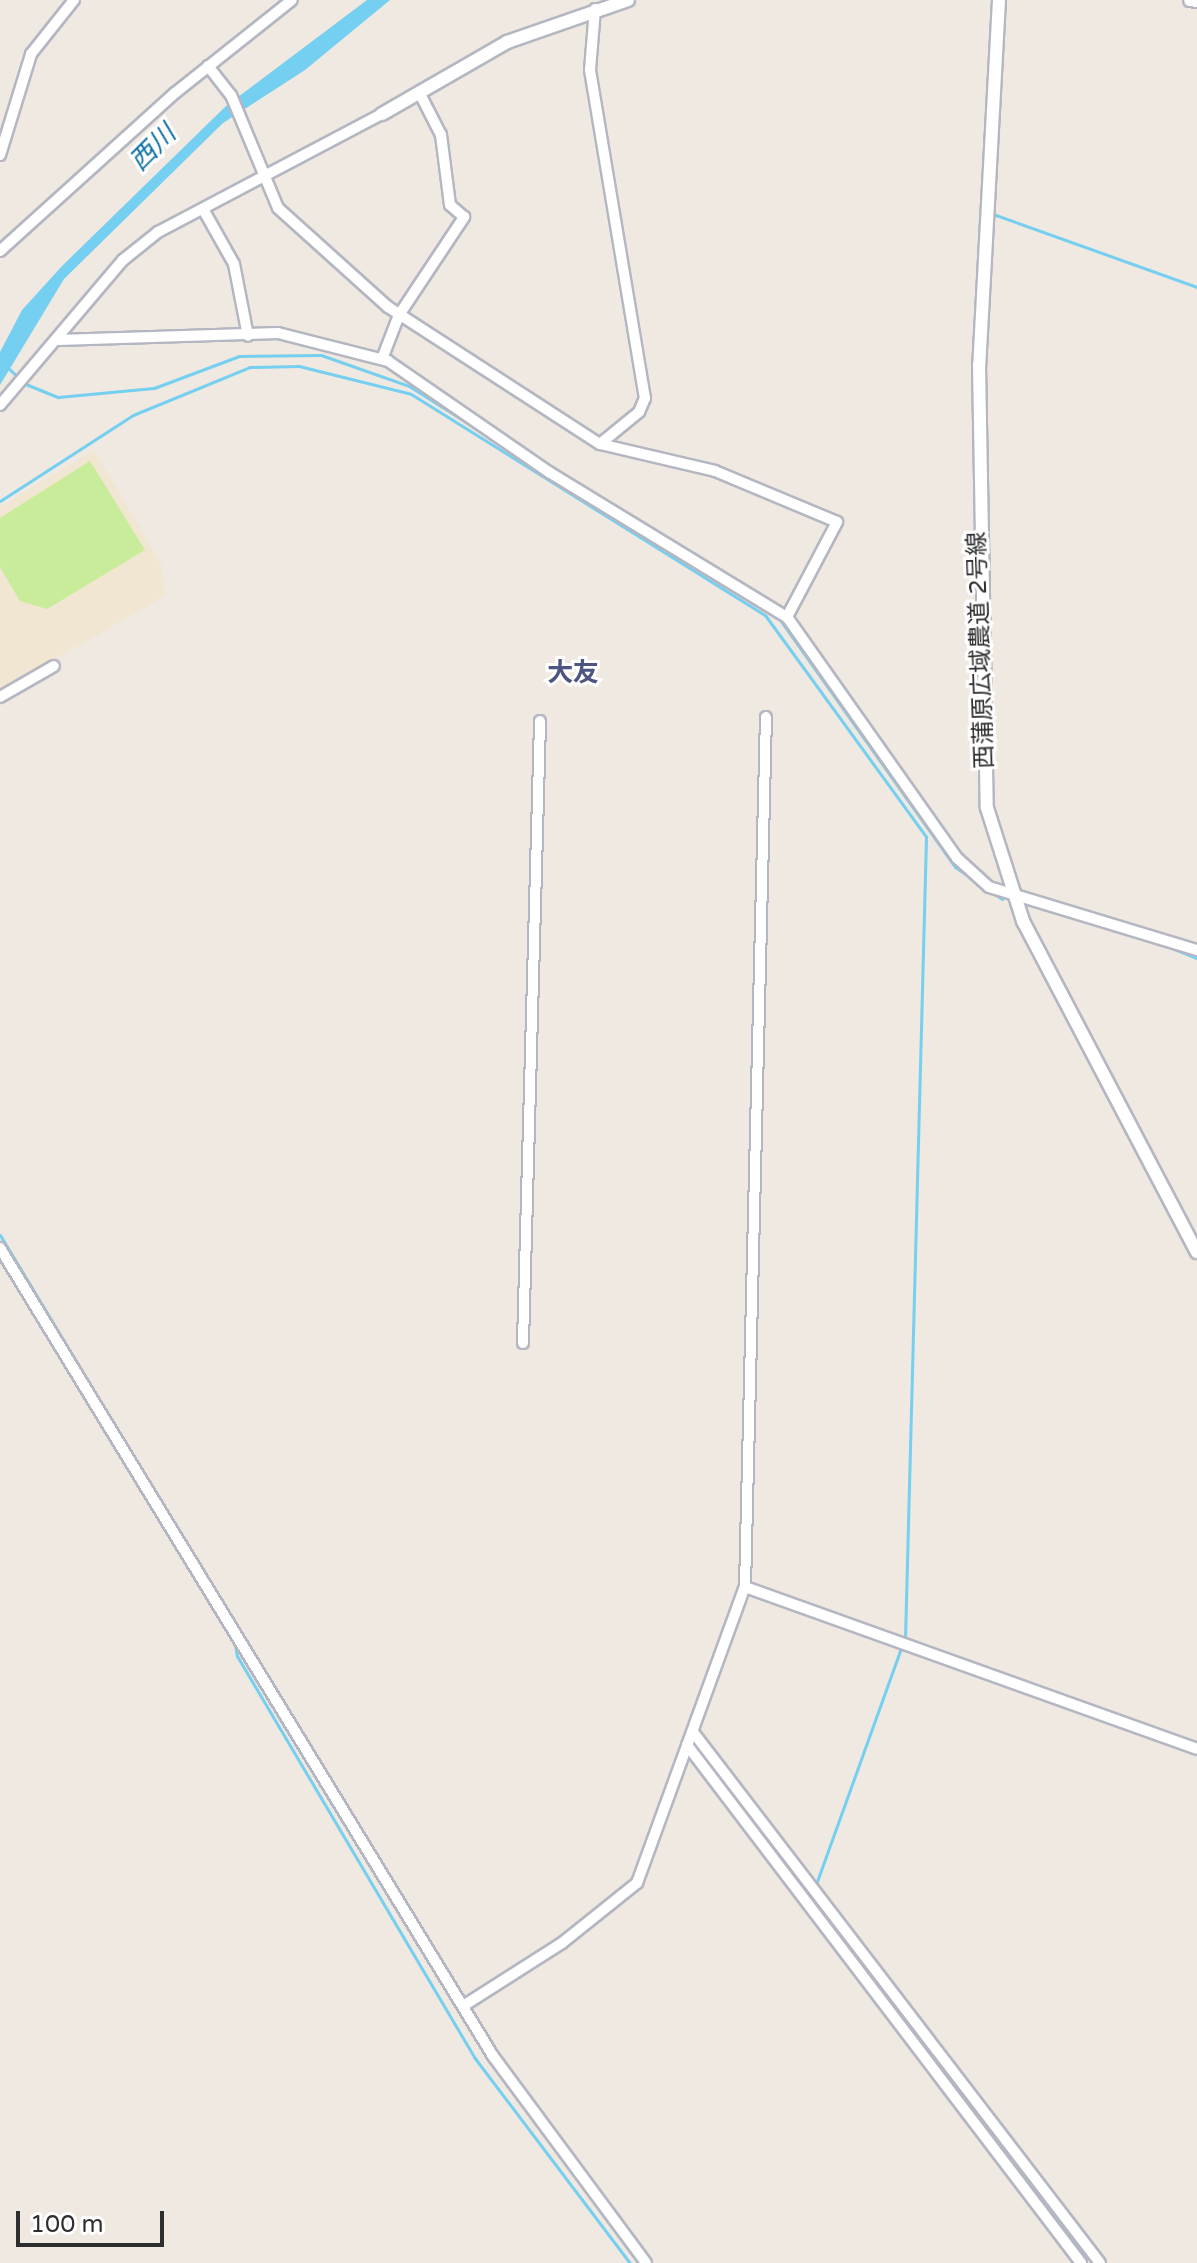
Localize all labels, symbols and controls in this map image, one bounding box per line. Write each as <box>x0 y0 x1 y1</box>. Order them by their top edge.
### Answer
water label: 西川 <box>124 119 182 177</box>
street label: 西蒲原広域農道 2号線 <box>962 531 1000 769</box>
district label: 大友 <box>547 657 599 689</box>
scale bar <box>20 2195 168 2245</box>
text: 100 m <box>30 2210 104 2239</box>

